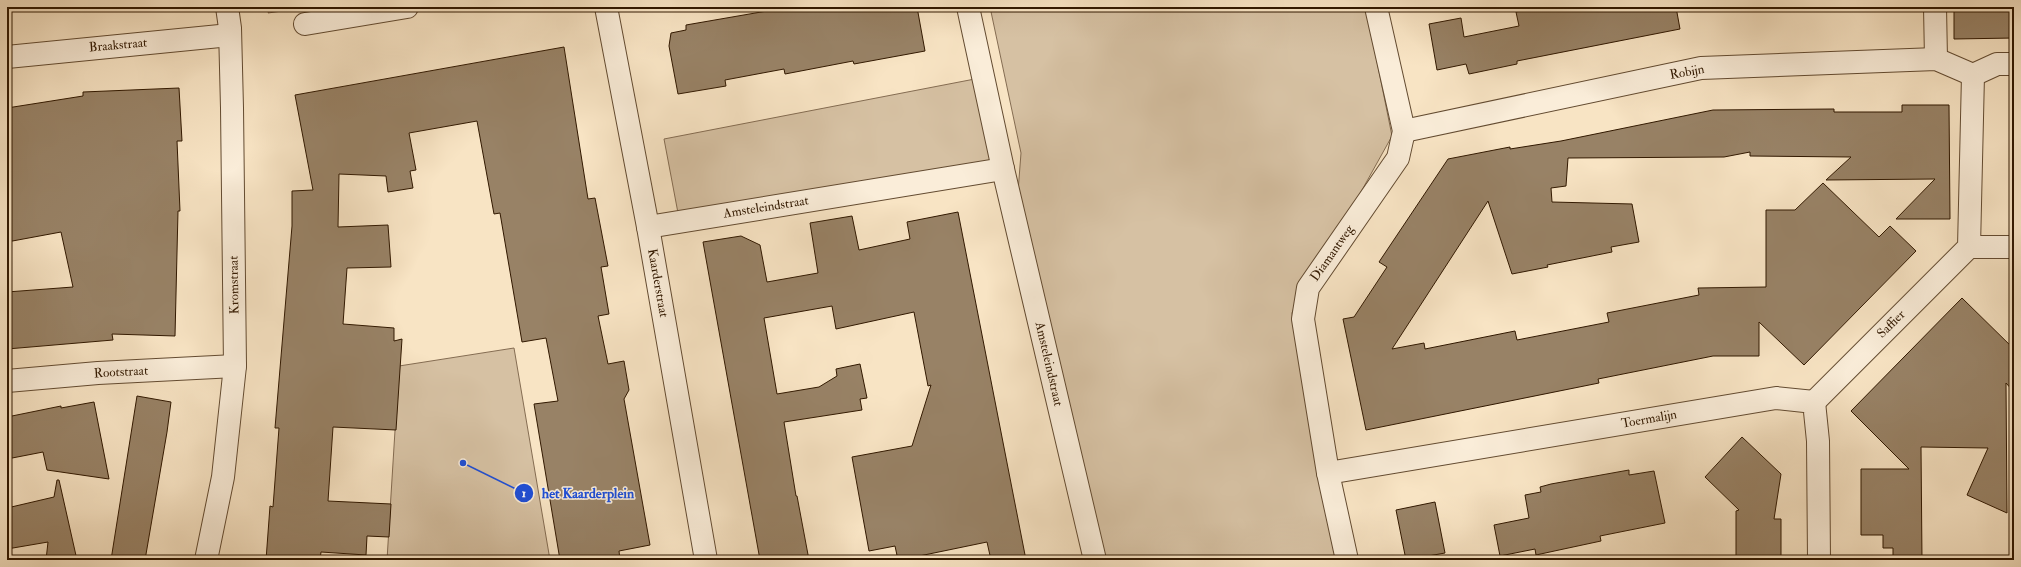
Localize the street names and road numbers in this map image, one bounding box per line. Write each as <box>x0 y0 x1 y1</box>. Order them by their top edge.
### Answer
street label: Braakstraat <box>88 34 148 56</box>
street label: Robijn <box>1668 61 1706 83</box>
street label: Amsteleindstraat <box>721 192 810 222</box>
street label: Diamantweg <box>1307 221 1358 284</box>
street label: Kaarderstraat <box>644 247 672 319</box>
street label: Kromstraat <box>225 256 243 314</box>
street label: Saffier <box>1874 306 1909 341</box>
street label: Amsteleindstraat <box>1031 319 1066 408</box>
street label: Rootstraat <box>93 363 149 381</box>
street label: Toermalijn <box>1620 406 1678 432</box>

